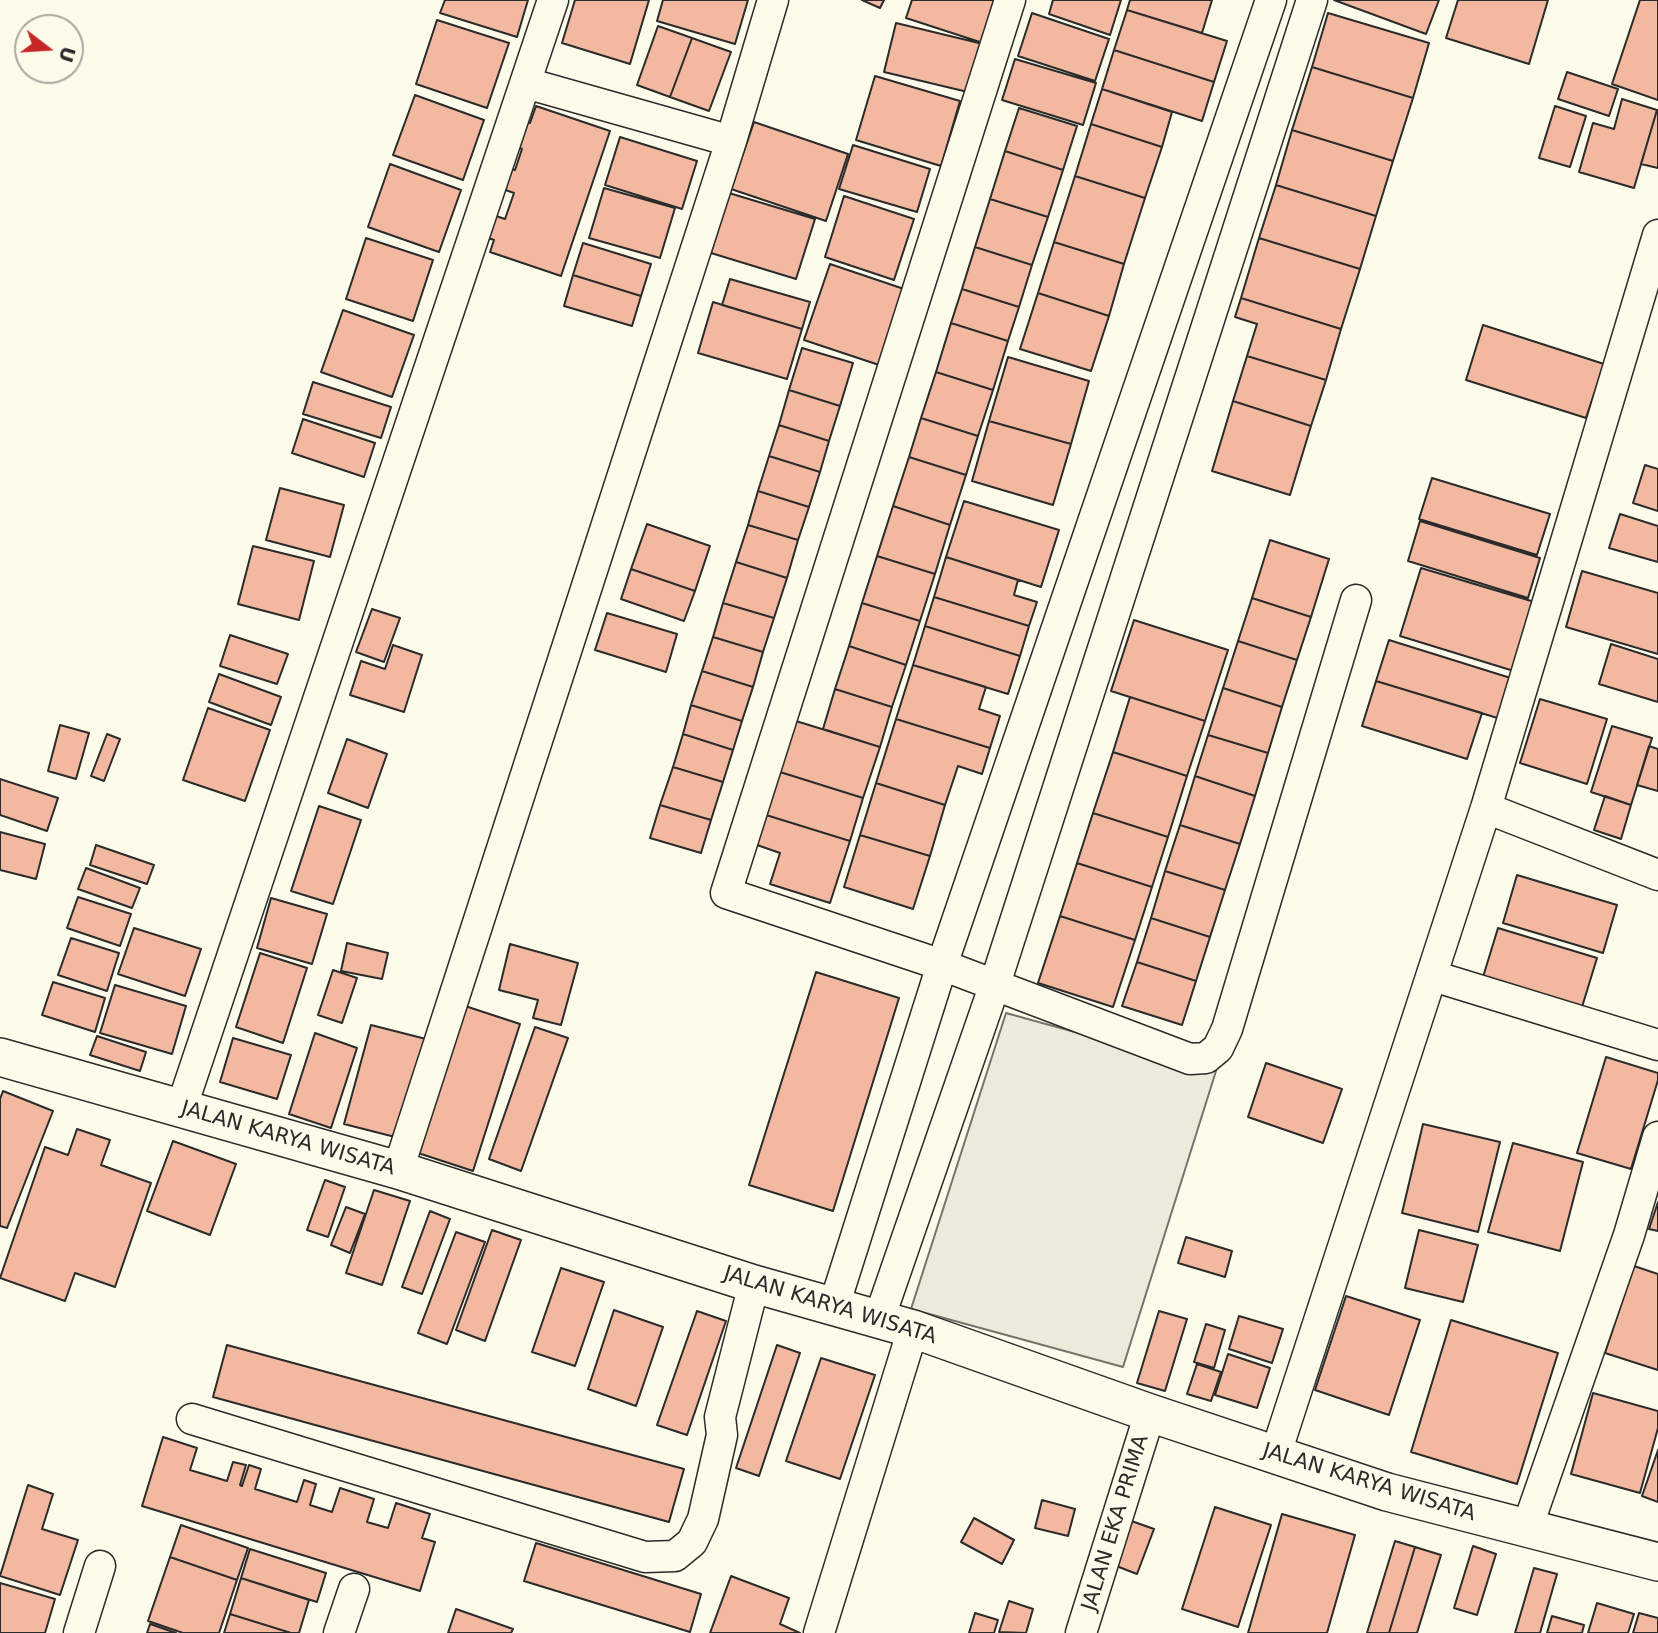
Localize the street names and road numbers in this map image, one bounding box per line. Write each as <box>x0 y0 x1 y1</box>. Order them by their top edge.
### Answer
street label: JALAN KARYA WISATA <box>178 1096 398 1182</box>
street label: JALAN KARYA WISATA <box>720 1262 940 1350</box>
street label: JALAN EKA PRIMA <box>1077 1432 1155 1614</box>
street label: JALAN KARYA WISATA <box>1259 1439 1479 1527</box>

